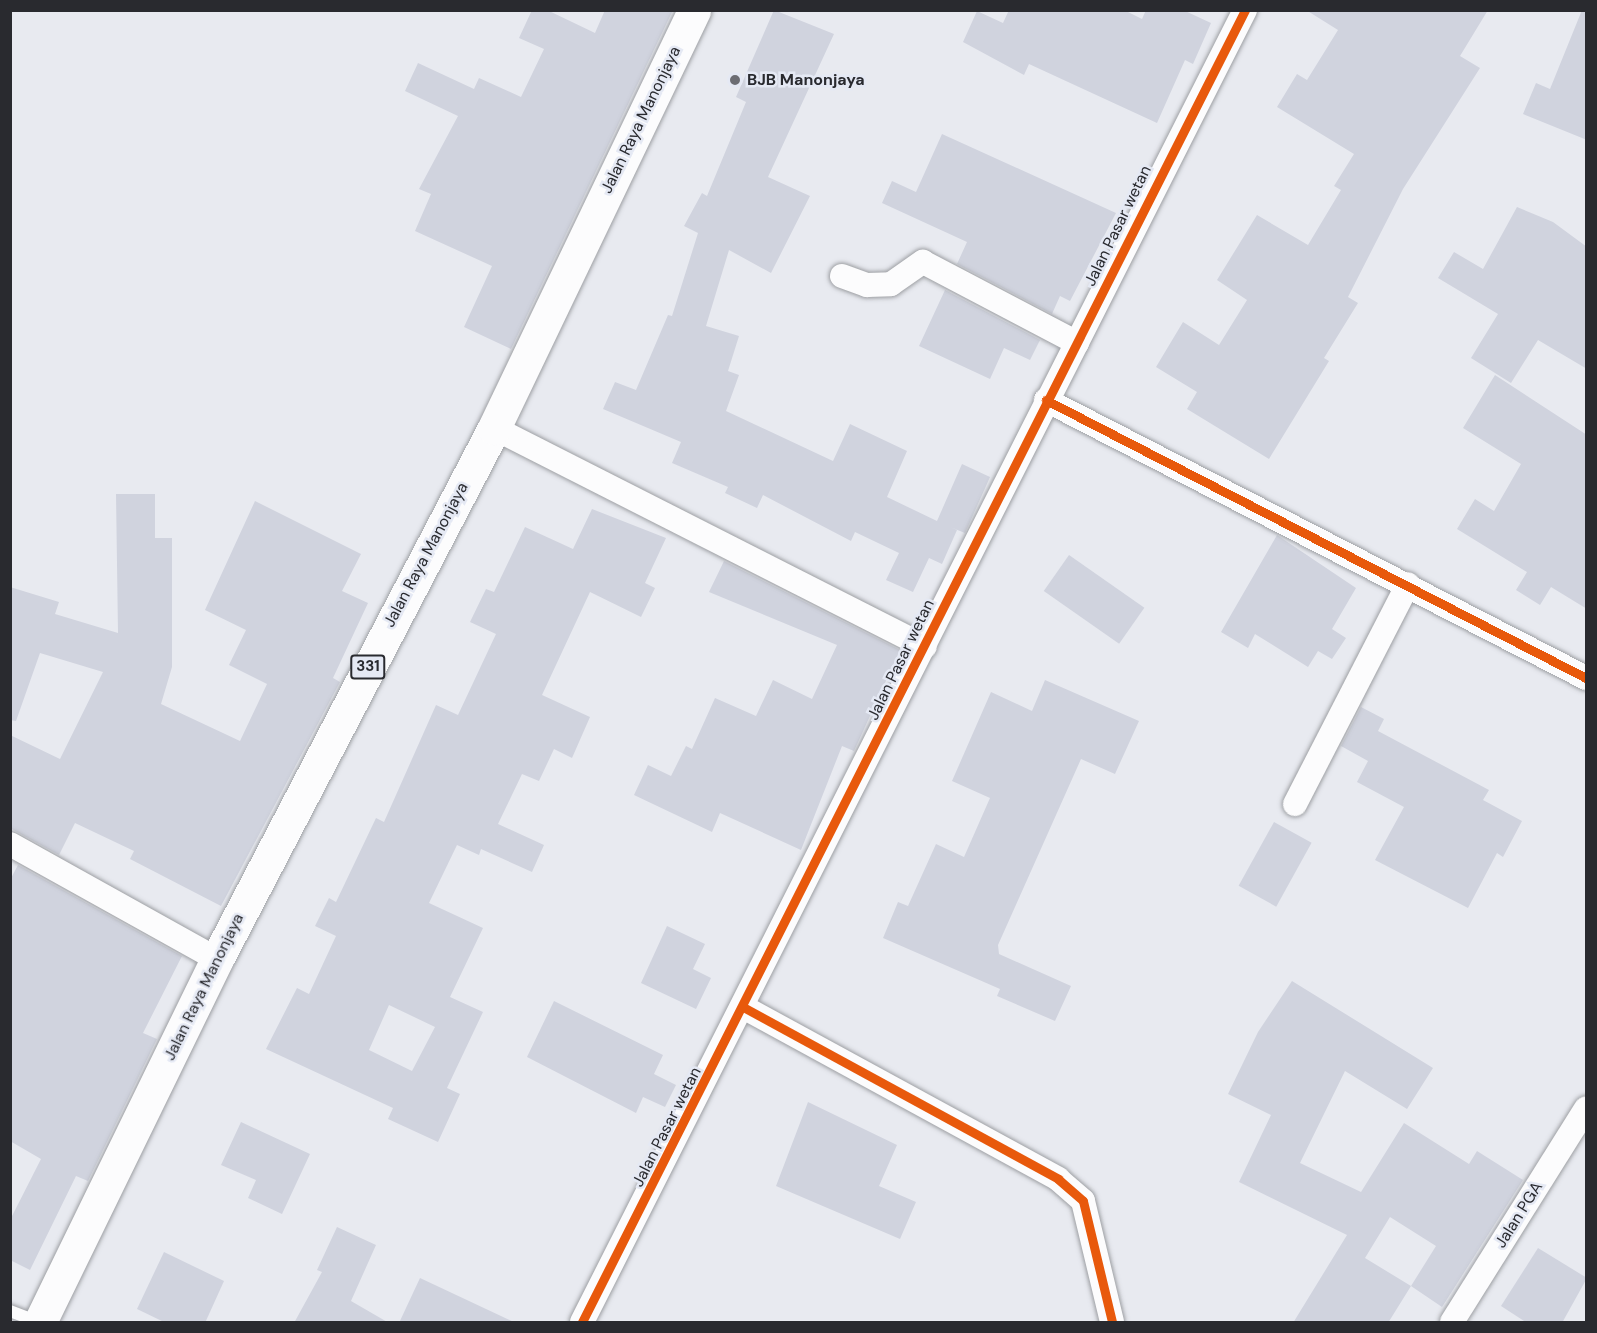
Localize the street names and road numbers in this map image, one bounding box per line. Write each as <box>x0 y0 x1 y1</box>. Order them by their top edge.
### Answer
street label: Jalan Raya Manonjaya <box>597 43 685 197</box>
street label: Jalan Pasar wetan <box>1080 163 1156 289</box>
street label: Jalan Raya Manonjaya <box>380 479 472 631</box>
street label: Jalan Pasar wetan <box>863 597 939 723</box>
road number: 331 <box>350 655 386 679</box>
street label: Jalan Raya Manonjaya <box>160 910 248 1064</box>
street label: Jalan Pasar wetan <box>629 1064 705 1190</box>
street label: Jalan PGA <box>1491 1178 1547 1252</box>

